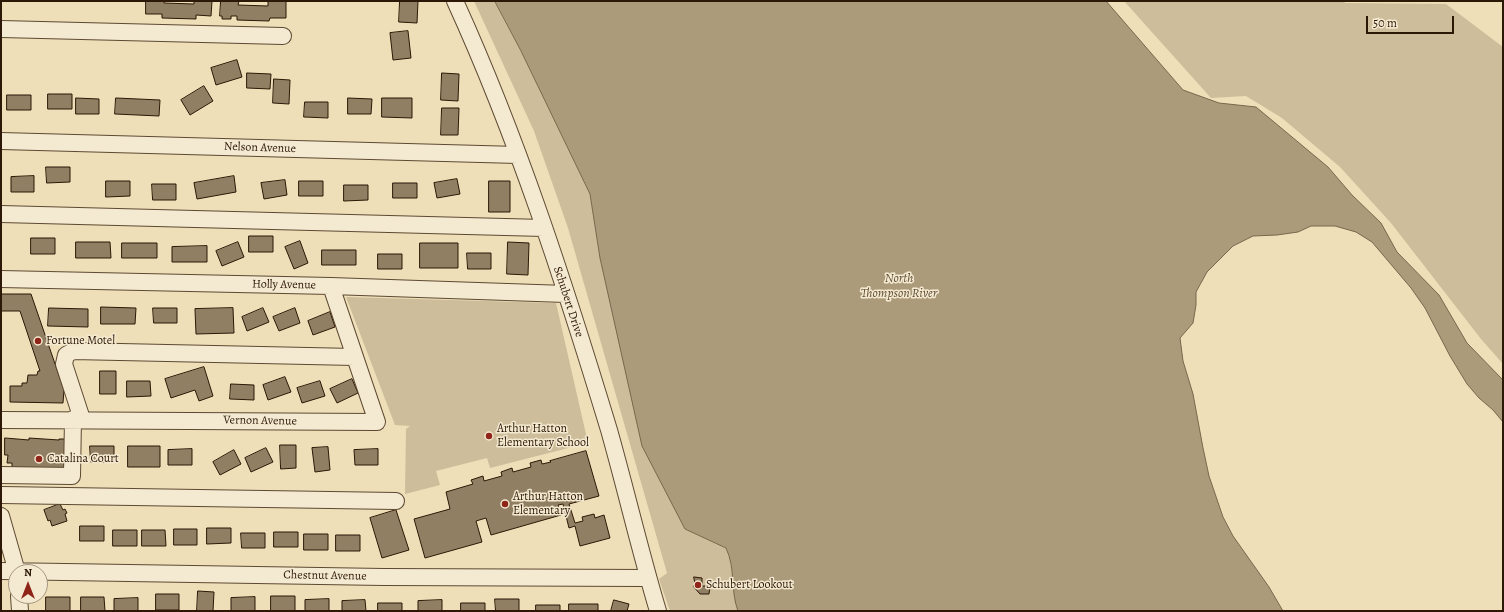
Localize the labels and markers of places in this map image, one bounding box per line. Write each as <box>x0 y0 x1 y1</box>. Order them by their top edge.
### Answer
place label: Fortune Motel <box>46 334 115 348</box>
marker: Fortune Motel <box>33 336 43 346</box>
place label: Arthur Hatton Elementary School <box>497 422 589 450</box>
marker: Arthur Hatton Elementary School <box>484 431 494 441</box>
place label: Catalina Court <box>47 452 119 466</box>
marker: Catalina Court <box>34 454 44 464</box>
place label: Arthur Hatton Elementary <box>513 490 583 518</box>
marker: Arthur Hatton Elementary <box>500 499 510 509</box>
place label: Schubert Lookout <box>706 578 793 592</box>
marker: Schubert Lookout <box>693 580 703 590</box>

